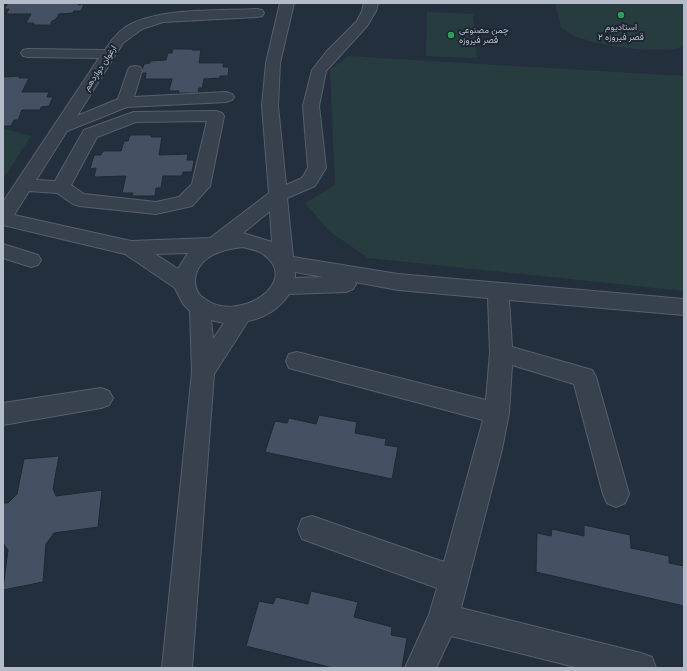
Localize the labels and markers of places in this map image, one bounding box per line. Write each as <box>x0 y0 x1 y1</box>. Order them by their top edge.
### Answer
marker: استادیوم قصر فیروزه ۲ <box>616 10 626 20</box>
place label: استادیوم قصر فیروزه ۲ <box>598 22 644 43</box>
place label: چمن مصنوعی قصر فیروزه <box>459 25 509 46</box>
marker: چمن مصنوعی قصر فیروزه <box>446 30 456 40</box>

